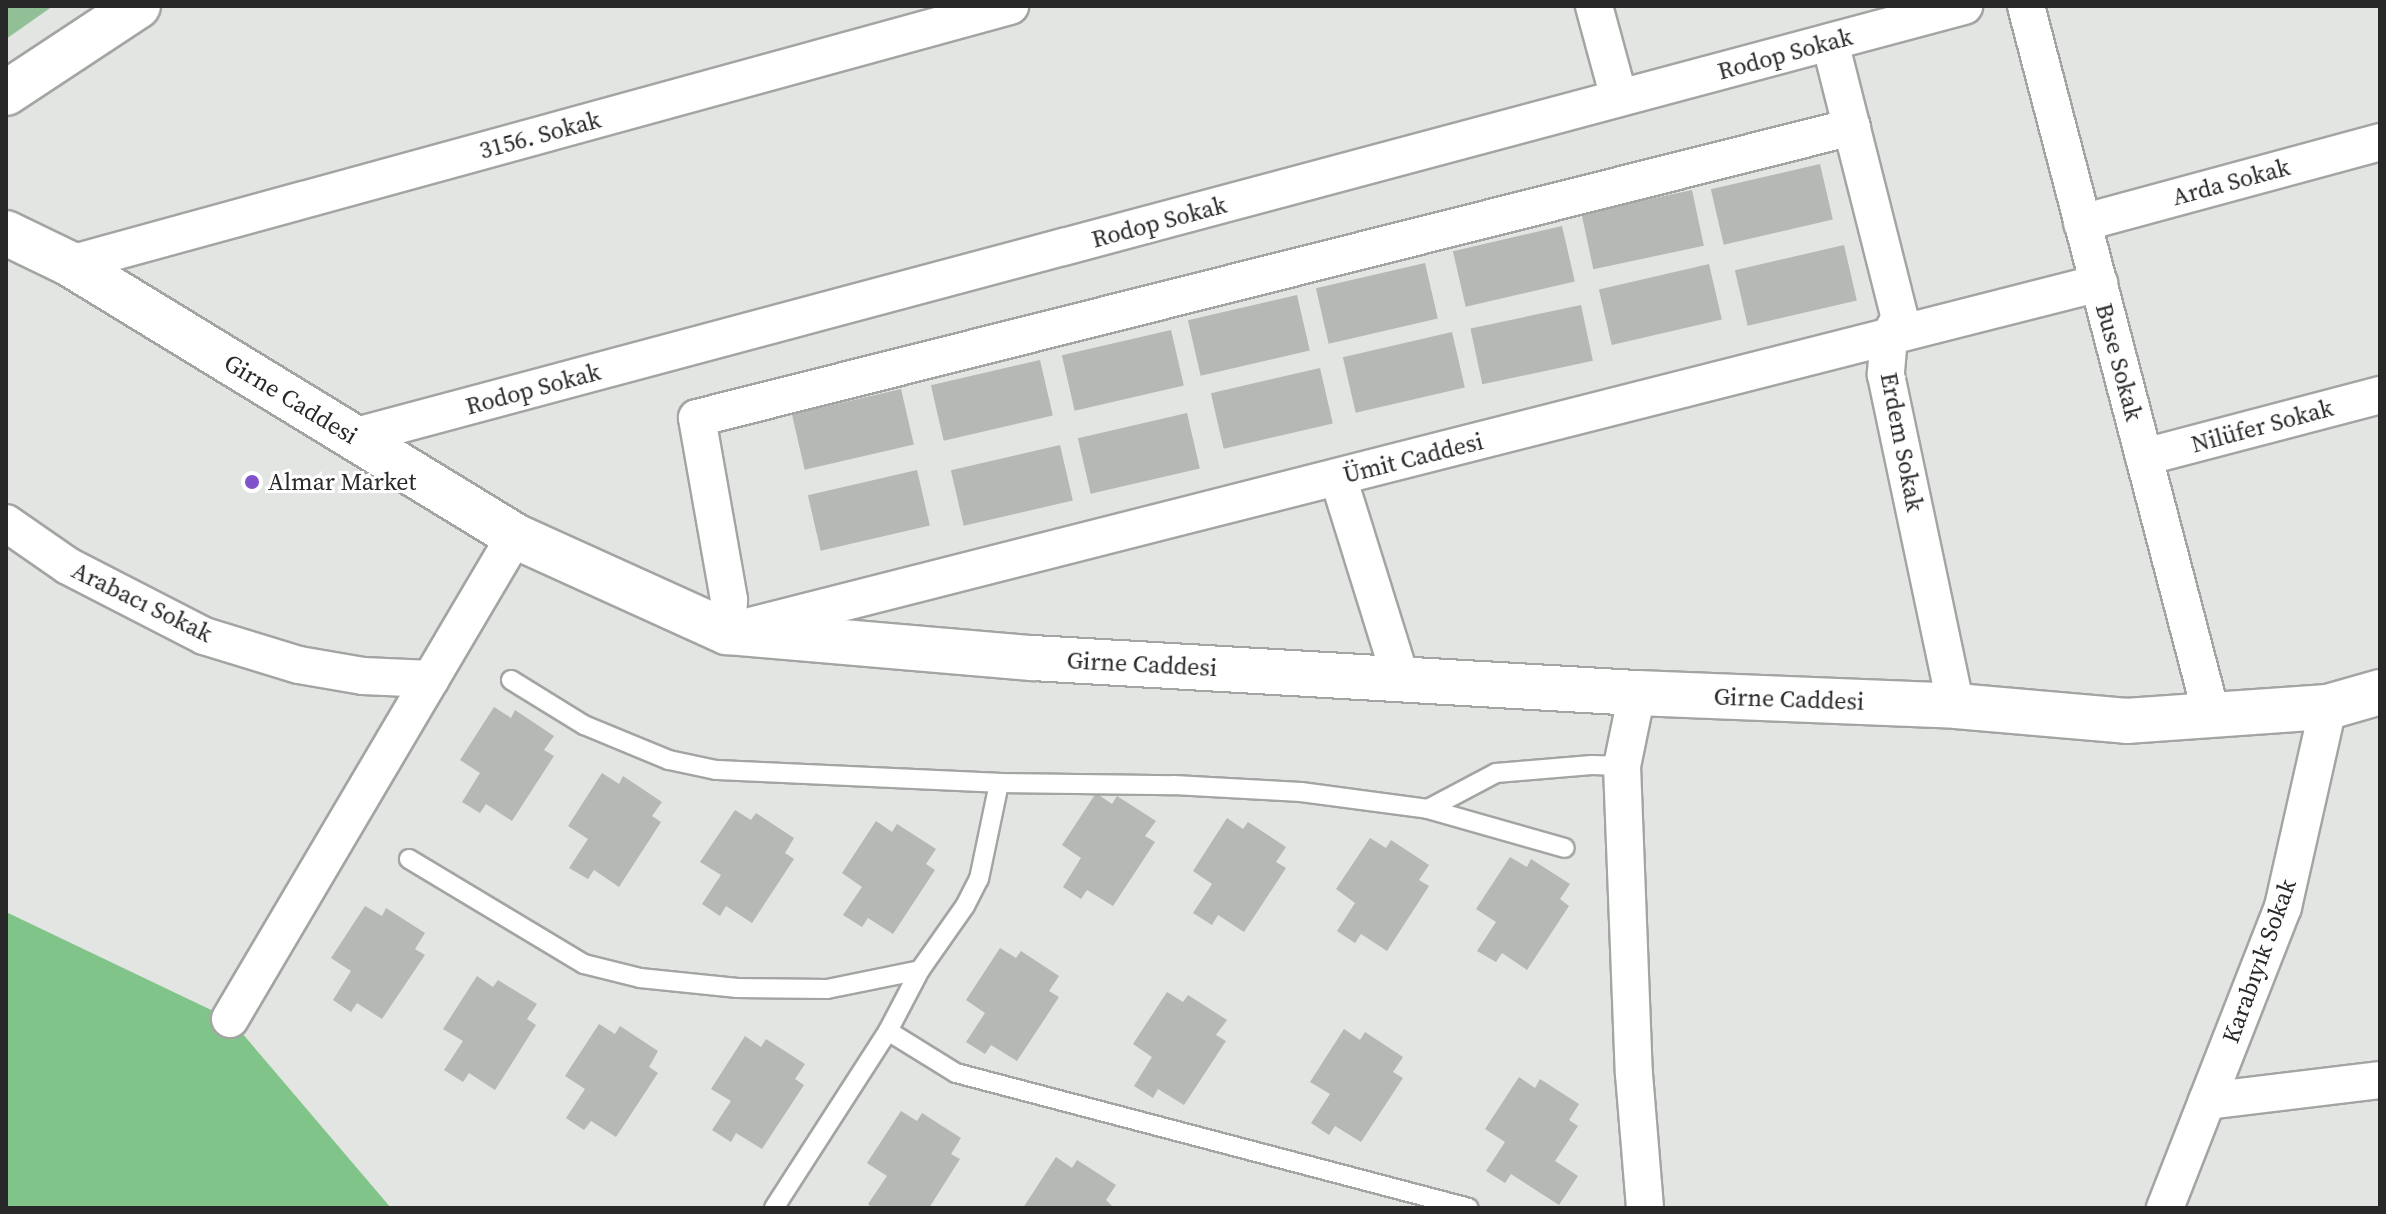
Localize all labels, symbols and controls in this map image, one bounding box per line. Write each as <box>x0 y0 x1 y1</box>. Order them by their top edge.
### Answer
street label: Rodop Sokak <box>1714 22 1856 86</box>
street label: 3156. Sokak <box>476 105 604 165</box>
street label: Arda Sokak <box>2169 152 2293 212</box>
street label: Rodop Sokak <box>1088 190 1230 254</box>
street label: Buse Sokak <box>2089 300 2149 424</box>
street label: Girne Caddesi <box>219 348 363 450</box>
street label: Rodop Sokak <box>462 357 604 421</box>
street label: Erdem Sokak <box>1874 370 1930 514</box>
street label: Nilüfer Sokak <box>2188 393 2336 459</box>
street label: Ümit Caddesi <box>1340 427 1486 489</box>
place label: Almar Market <box>268 468 416 496</box>
marker: Almar Market <box>243 473 261 491</box>
street label: Arabacı Sokak <box>67 556 217 648</box>
street label: Girne Caddesi <box>1066 646 1218 682</box>
street label: Girne Caddesi <box>1713 682 1865 716</box>
street label: Karabıyık Sokak <box>2216 875 2302 1047</box>

